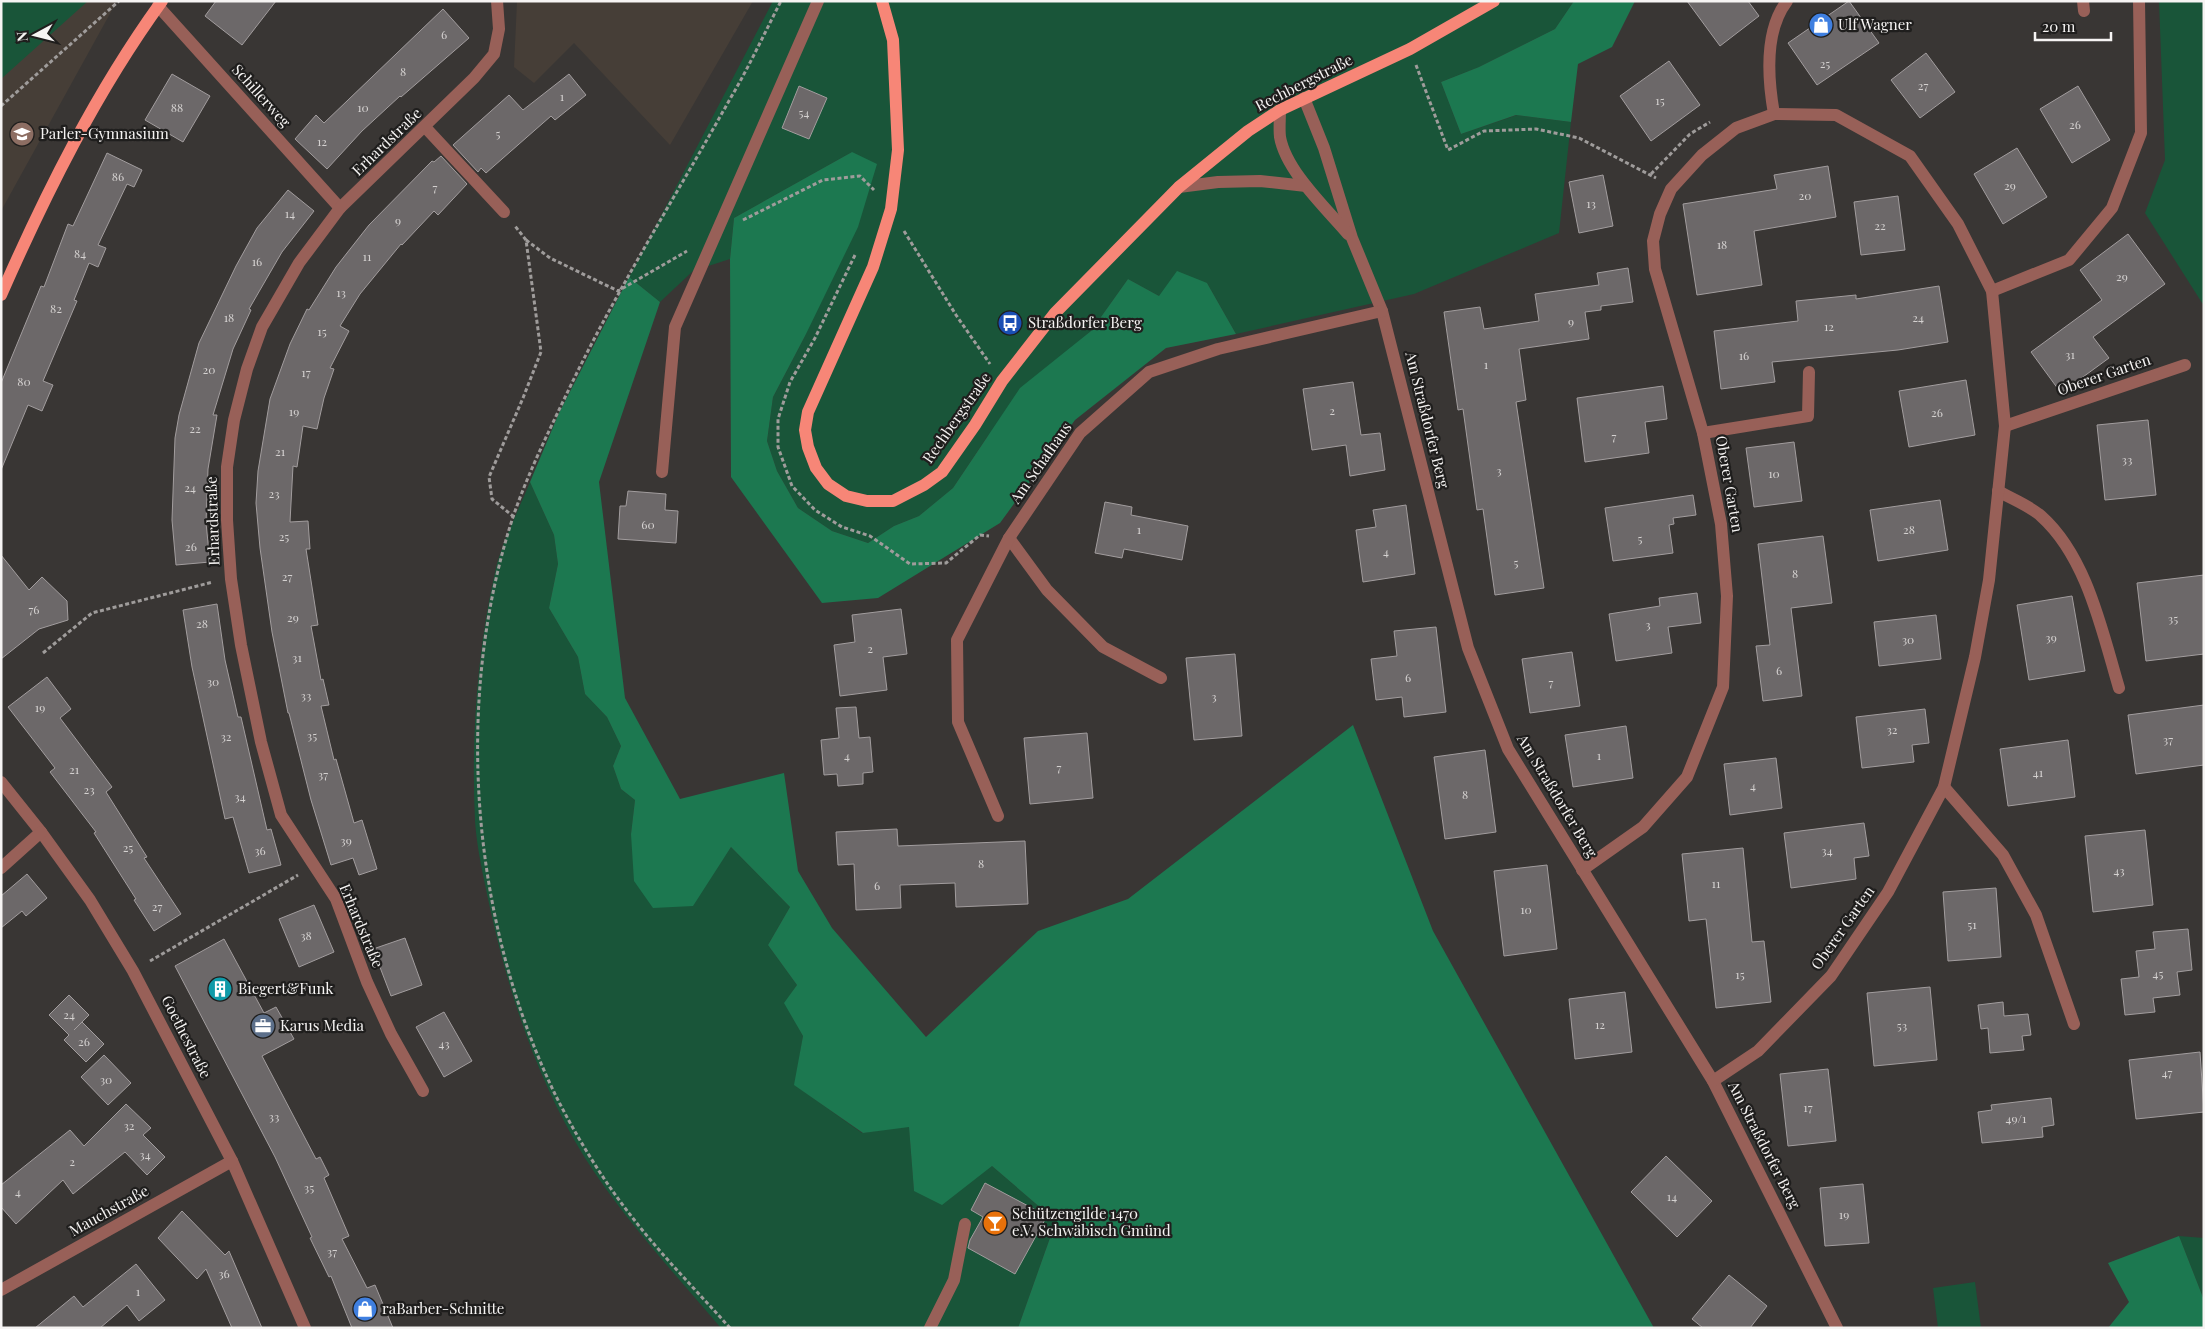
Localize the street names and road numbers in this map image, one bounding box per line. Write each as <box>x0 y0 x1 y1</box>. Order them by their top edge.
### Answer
street label: Rechbergstraße <box>1252 49 1356 115</box>
street label: Schillerweg <box>228 60 295 131</box>
street label: Erhardstraße <box>347 103 425 180</box>
street label: Am Straßdorfer Berg <box>1401 348 1455 490</box>
street label: Oberer Garten <box>2054 349 2153 399</box>
street label: Rechbergstraße <box>917 368 995 467</box>
street label: Am Schafhaus <box>1004 418 1076 508</box>
street label: Oberer Garten <box>1712 434 1748 534</box>
street label: Erhardstraße <box>200 476 224 566</box>
street label: Am Straßdorfer Berg <box>1513 729 1603 861</box>
street label: Erhardstraße <box>335 881 389 971</box>
street label: Oberer Garten <box>1806 882 1878 973</box>
street label: Goethestraße <box>157 992 216 1081</box>
street label: Am Straßdorfer Berg <box>1724 1077 1806 1212</box>
street label: Mauchstraße <box>65 1180 152 1240</box>

